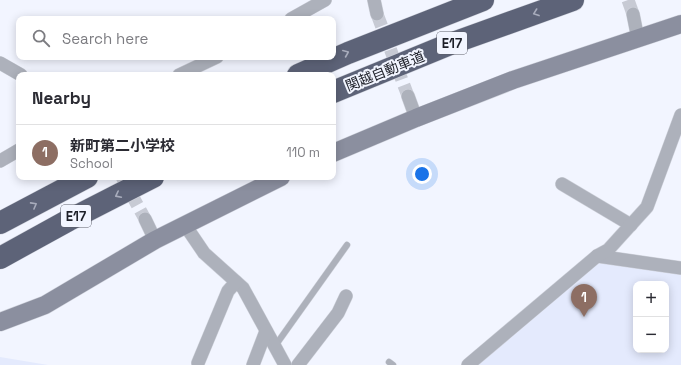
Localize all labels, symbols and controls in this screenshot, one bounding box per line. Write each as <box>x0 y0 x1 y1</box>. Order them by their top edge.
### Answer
one-way arrow <box>533 8 540 16</box>
search box <box>16 16 336 60</box>
icon: search <box>30 27 52 49</box>
text: Search here <box>62 29 148 48</box>
road number: E17 <box>437 32 467 54</box>
street label: 関越自動車道 <box>343 47 427 95</box>
one-way arrow <box>342 50 349 58</box>
text: Nearby <box>32 87 91 109</box>
text: 新町第二小学校 <box>70 136 175 155</box>
text: 1 <box>42 144 48 161</box>
text: 110 m <box>286 144 320 161</box>
text: School <box>70 155 113 172</box>
your location <box>412 164 432 184</box>
one-way arrow <box>115 190 123 198</box>
one-way arrow <box>30 202 37 209</box>
road number: E17 <box>61 205 91 227</box>
map controls <box>633 281 669 353</box>
button: + <box>633 281 669 317</box>
pin: 1 <box>571 284 597 317</box>
button: − <box>633 317 669 353</box>

